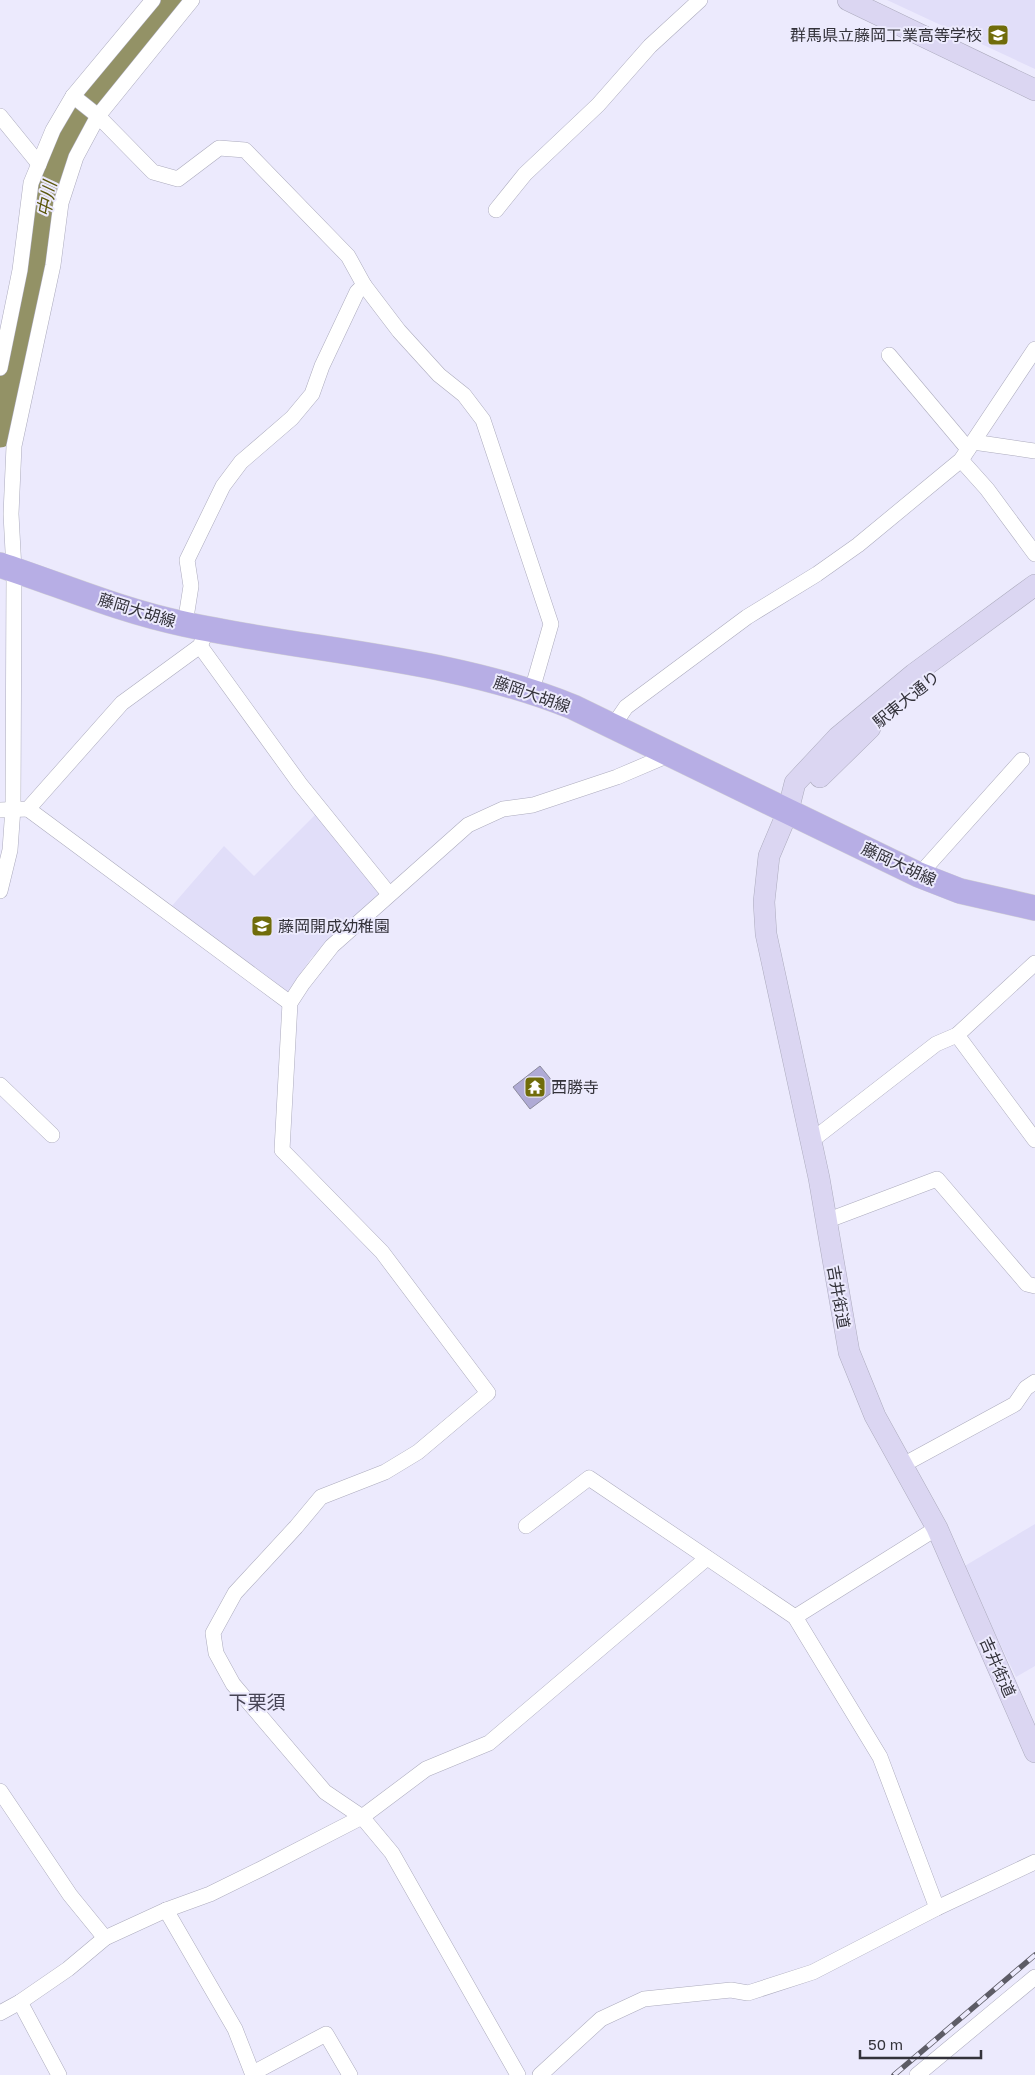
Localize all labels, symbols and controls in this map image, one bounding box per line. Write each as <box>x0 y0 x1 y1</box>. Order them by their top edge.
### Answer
school or university icon: 群馬県立藤岡工業高等学校 <box>986 23 1010 47</box>
place label: 群馬県立藤岡工業高等学校 <box>790 25 982 45</box>
water label: 中川 <box>32 177 61 219</box>
street label: 藤岡大胡線 <box>96 589 178 631</box>
street label: 駅東大通り <box>869 666 943 732</box>
street label: 藤岡大胡線 <box>491 672 573 716</box>
street label: 藤岡大胡線 <box>859 838 939 890</box>
school or university icon: 藤岡開成幼稚園 <box>250 914 274 938</box>
place label: 藤岡開成幼稚園 <box>278 916 390 936</box>
temple icon: 西勝寺 <box>523 1075 547 1099</box>
place label: 西勝寺 <box>551 1077 599 1097</box>
street label: 吉井街道 <box>824 1264 854 1330</box>
street label: 吉井街道 <box>976 1634 1020 1700</box>
district label: 下栗須 <box>228 1690 286 1713</box>
scale bar <box>860 2028 981 2060</box>
text: 50 m <box>868 2035 903 2053</box>

